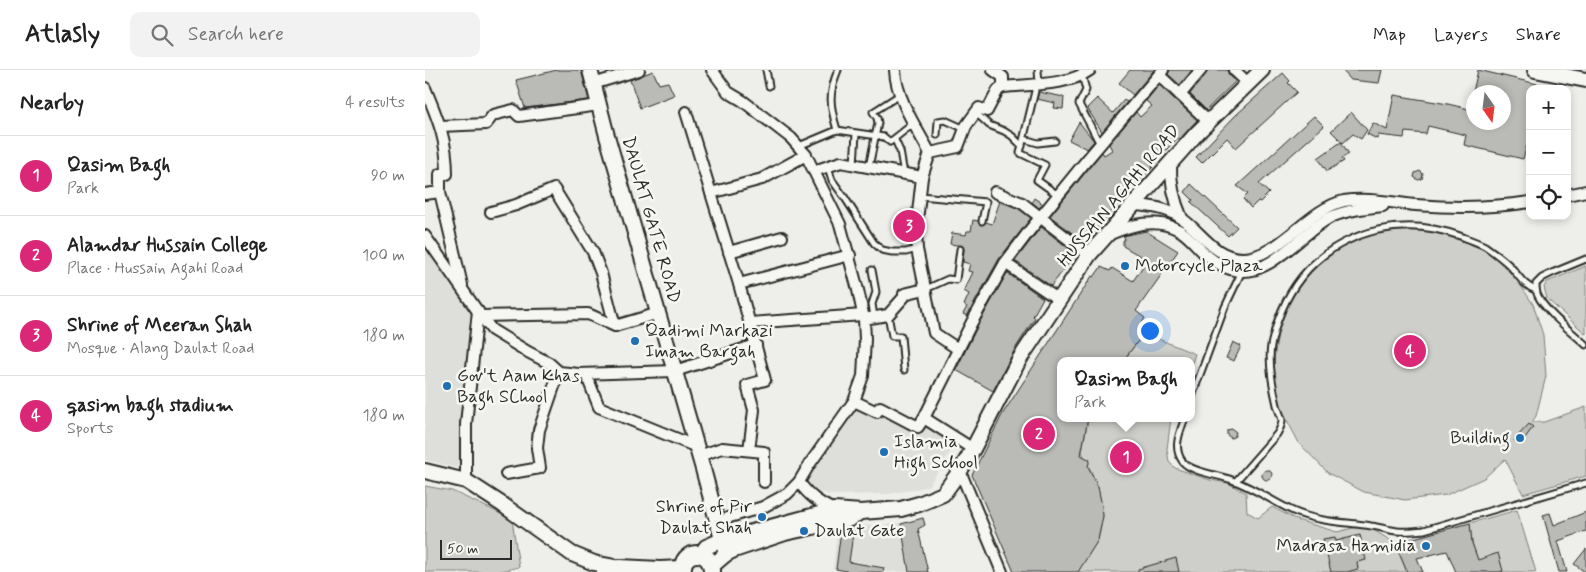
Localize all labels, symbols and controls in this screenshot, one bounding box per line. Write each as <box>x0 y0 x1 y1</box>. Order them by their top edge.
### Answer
search box <box>130 12 480 57</box>
text: Atlasly <box>25 19 100 50</box>
icon: search <box>148 21 176 49</box>
text: Search here <box>188 22 284 47</box>
text: Map <box>1373 23 1406 47</box>
text: Layers <box>1434 23 1488 47</box>
text: Share <box>1516 23 1561 47</box>
north arrow <box>1466 85 1511 130</box>
map controls <box>1526 85 1571 220</box>
button: + <box>1526 85 1571 130</box>
text: Nearby <box>20 89 84 117</box>
text: 4 results <box>345 92 405 113</box>
street label: HUSSAIN AGAHI ROAD <box>1052 120 1186 272</box>
button: − <box>1526 130 1571 175</box>
street label: DAULAT GATE ROAD <box>616 134 686 306</box>
text: Qasim Bagh <box>67 153 170 178</box>
text: 1 <box>32 165 40 186</box>
text: 90 m <box>371 165 405 186</box>
button: locate <box>1526 175 1571 220</box>
text: Park <box>67 178 99 199</box>
pin: 3 <box>893 207 925 245</box>
text: Alamdar Hussain College <box>67 233 268 258</box>
text: 2 <box>32 245 40 266</box>
text: 100 m <box>362 245 405 266</box>
place label: Motorcycle Plaza <box>1135 254 1263 278</box>
text: Place · Hussain Agahi Road <box>67 258 243 279</box>
marker: Motorcycle Plaza <box>1119 260 1131 272</box>
text: Shrine of Meeran Shah <box>67 313 252 338</box>
your location <box>1137 318 1163 344</box>
place label: Qadimi Markazi Imam Bargah <box>645 319 773 366</box>
text: 3 <box>32 325 40 346</box>
text: 180 m <box>362 325 405 346</box>
pin: 4 <box>1394 332 1426 370</box>
marker: Qadimi Markazi Imam Bargah <box>629 335 641 347</box>
text: Mosque · Alang Daulat Road <box>67 338 254 359</box>
popup <box>1057 357 1195 422</box>
place label: Gov't Aam Khas Bagh SChool <box>457 364 580 411</box>
text: Qasim Bagh <box>1074 367 1178 392</box>
marker: Gov't Aam Khas Bagh SChool <box>441 380 453 392</box>
text: Park <box>1074 392 1106 413</box>
text: qasim bagh stadium <box>67 393 234 418</box>
text: 4 <box>31 405 41 426</box>
text: 180 m <box>362 405 405 426</box>
pin: 2 <box>1023 415 1055 453</box>
text: Sports <box>67 418 113 439</box>
place label: Building <box>1450 426 1510 452</box>
place label: Islamia High School <box>894 430 978 477</box>
marker: Building <box>1514 432 1526 444</box>
pin: 1 <box>1110 438 1142 476</box>
marker: Islamia High School <box>878 446 890 458</box>
place label: Shrine of Pir Daulat Shah <box>656 495 753 540</box>
marker: Shrine of Pir Daulat Shah <box>756 511 768 523</box>
place label: Daulat Gate <box>814 519 904 543</box>
marker: Daulat Gate <box>798 525 810 537</box>
place label: Madrasa Hamidia <box>1276 534 1416 558</box>
scale bar <box>440 537 513 560</box>
text: 50 m <box>447 540 478 558</box>
marker: Madrasa Hamidia <box>1420 540 1432 552</box>

